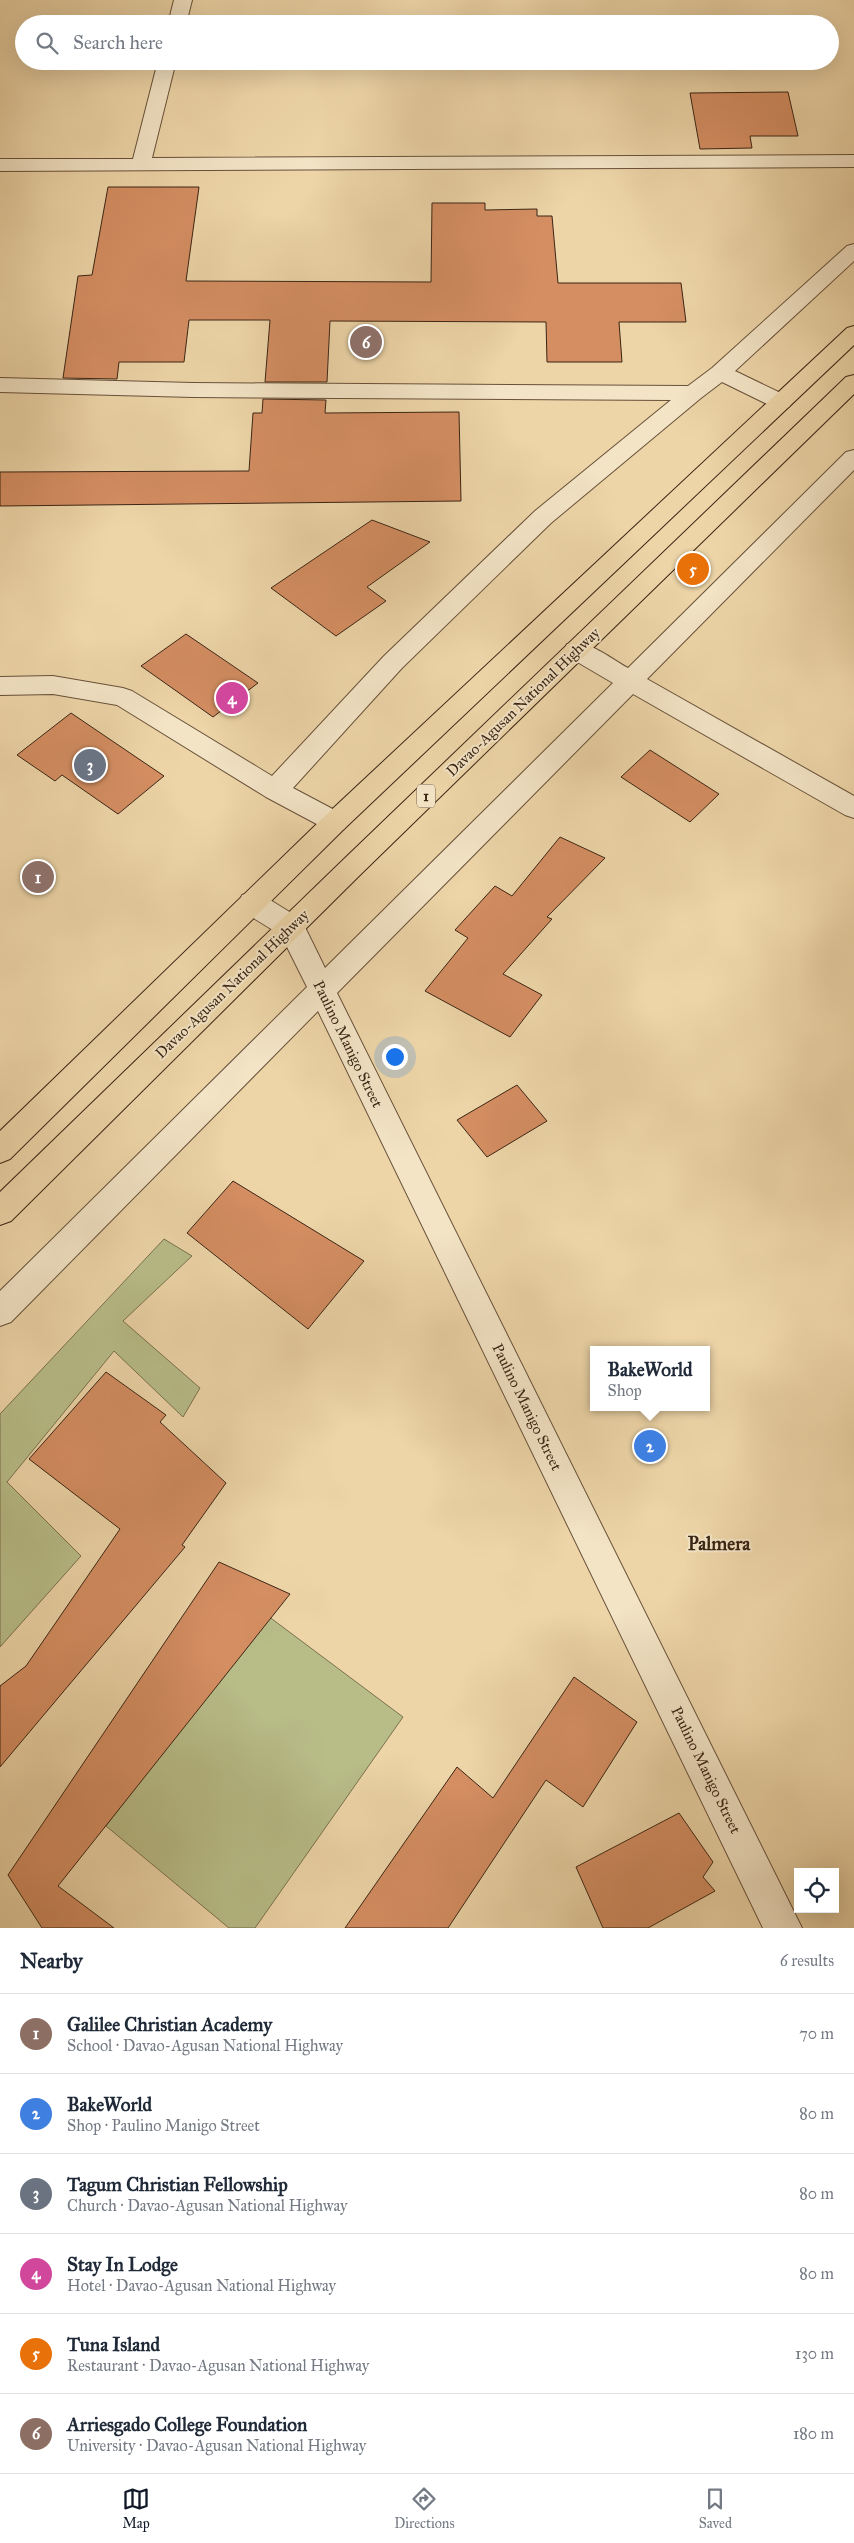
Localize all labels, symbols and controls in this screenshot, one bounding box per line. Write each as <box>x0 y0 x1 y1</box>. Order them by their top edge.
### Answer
search box <box>15 15 839 70</box>
icon: search <box>33 29 61 57</box>
text: Search here <box>73 31 163 54</box>
pin: 6 <box>350 323 382 361</box>
pin: 5 <box>677 550 709 588</box>
street label: Davao-Agusan National Highway <box>442 623 604 780</box>
pin: 4 <box>216 679 248 717</box>
pin: 3 <box>74 746 106 784</box>
road number: 1 <box>417 784 435 808</box>
pin: 1 <box>22 858 54 896</box>
street label: Davao-Agusan National Highway <box>151 905 313 1062</box>
street label: Paulino Manigo Street <box>309 978 387 1111</box>
your location <box>382 1044 408 1070</box>
street label: Paulino Manigo Street <box>488 1341 566 1474</box>
popup <box>590 1346 710 1411</box>
text: BakeWorld <box>607 1358 693 1381</box>
text: Shop <box>607 1381 642 1400</box>
pin: 2 <box>634 1427 666 1465</box>
district label: Palmera <box>688 1532 751 1555</box>
street label: Paulino Manigo Street <box>667 1704 745 1837</box>
map controls <box>794 1868 839 1913</box>
button: locate <box>794 1868 839 1913</box>
text: Nearby <box>20 1948 83 1974</box>
text: 6 results <box>780 1951 834 1970</box>
text: Galilee Christian Academy <box>67 2013 272 2036</box>
text: 1 <box>33 2024 39 2043</box>
text: 70 m <box>799 2024 834 2043</box>
text: School · Davao-Agusan National Highway <box>67 2036 343 2055</box>
text: BakeWorld <box>67 2093 152 2116</box>
text: 2 <box>32 2104 40 2123</box>
text: 80 m <box>799 2104 834 2123</box>
text: Shop · Paulino Manigo Street <box>67 2116 260 2135</box>
text: Tagum Christian Fellowship <box>67 2173 288 2196</box>
text: 3 <box>33 2184 39 2203</box>
text: 80 m <box>799 2184 834 2203</box>
text: Church · Davao-Agusan National Highway <box>67 2196 347 2215</box>
text: Stay In Lodge <box>67 2253 178 2276</box>
text: 4 <box>32 2264 40 2283</box>
text: 80 m <box>799 2264 834 2283</box>
text: Hotel · Davao-Agusan National Highway <box>67 2276 336 2295</box>
text: Tuna Island <box>67 2333 160 2356</box>
text: 5 <box>32 2344 40 2363</box>
text: 130 m <box>795 2344 834 2363</box>
text: Restaurant · Davao-Agusan National Highway <box>67 2356 369 2375</box>
text: Arriesgado College Foundation <box>67 2413 307 2436</box>
text: 6 <box>32 2424 40 2443</box>
text: 180 m <box>793 2424 834 2443</box>
text: University · Davao-Agusan National Highway <box>67 2436 366 2455</box>
tab: Map <box>122 2485 150 2532</box>
tab: Directions <box>394 2485 455 2532</box>
tab: Saved <box>699 2485 732 2532</box>

